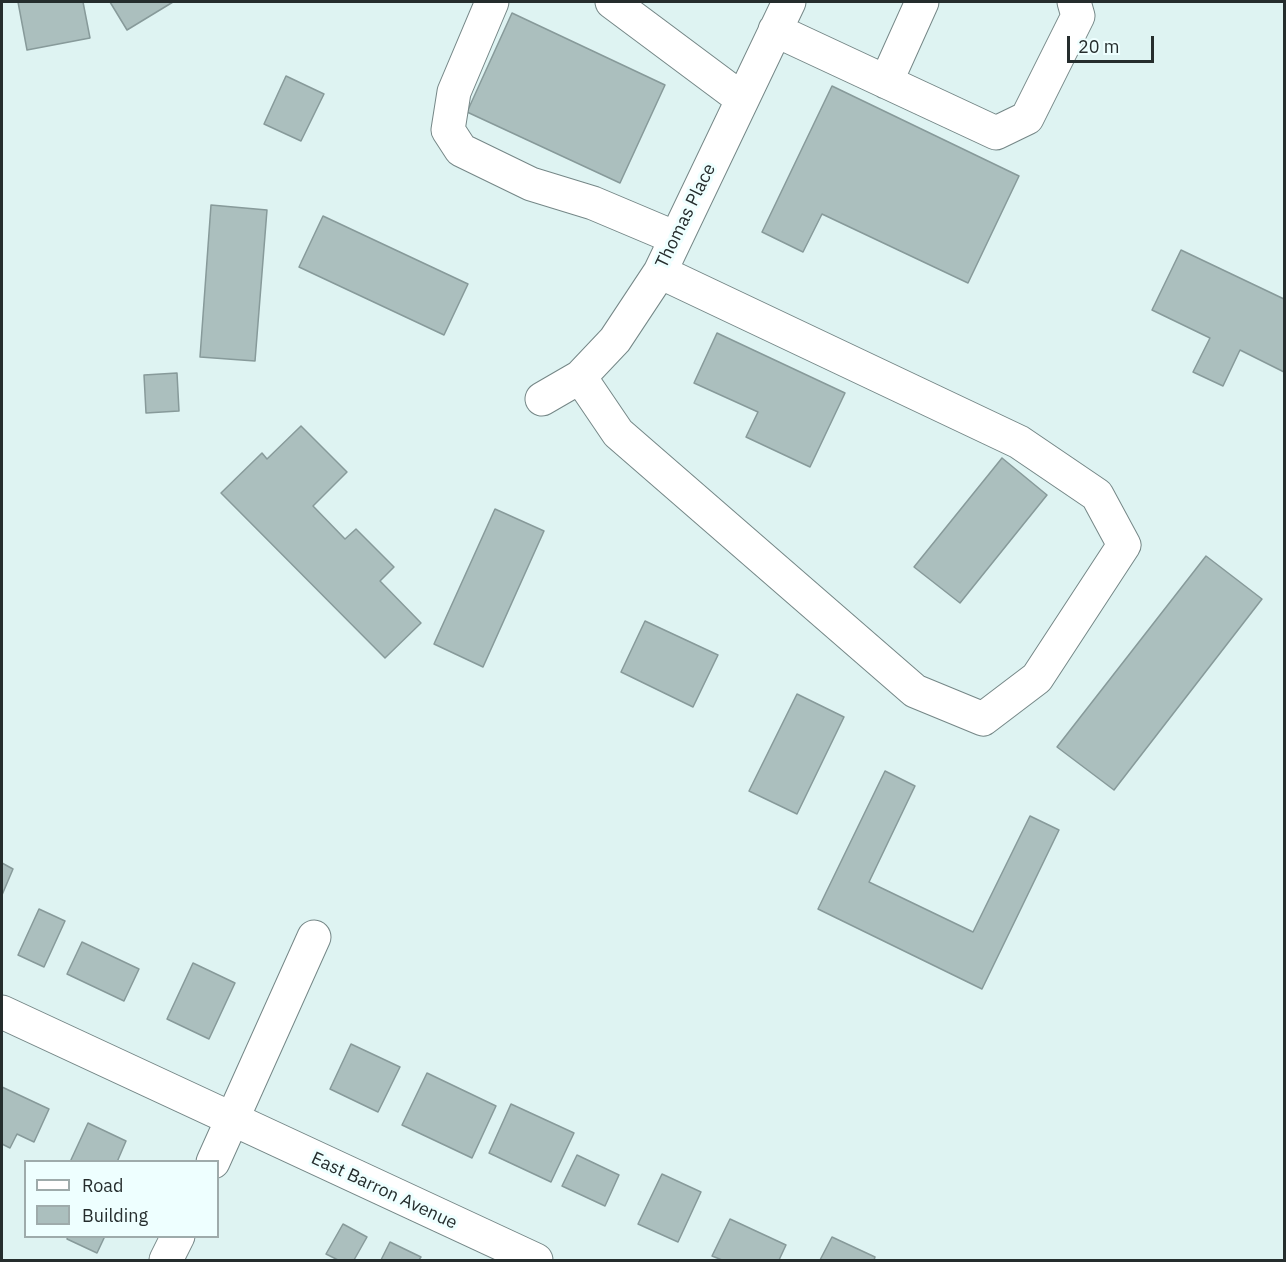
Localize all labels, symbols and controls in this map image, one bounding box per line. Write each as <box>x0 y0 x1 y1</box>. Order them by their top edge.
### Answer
scale bar <box>1070 24 1157 62</box>
text: 20 m <box>1078 35 1120 58</box>
street label: Thomas Place <box>651 160 721 272</box>
street label: East Barron Avenue <box>308 1148 460 1234</box>
legend <box>24 1160 219 1238</box>
text: Road <box>82 1174 123 1197</box>
text: Building <box>82 1204 148 1227</box>

